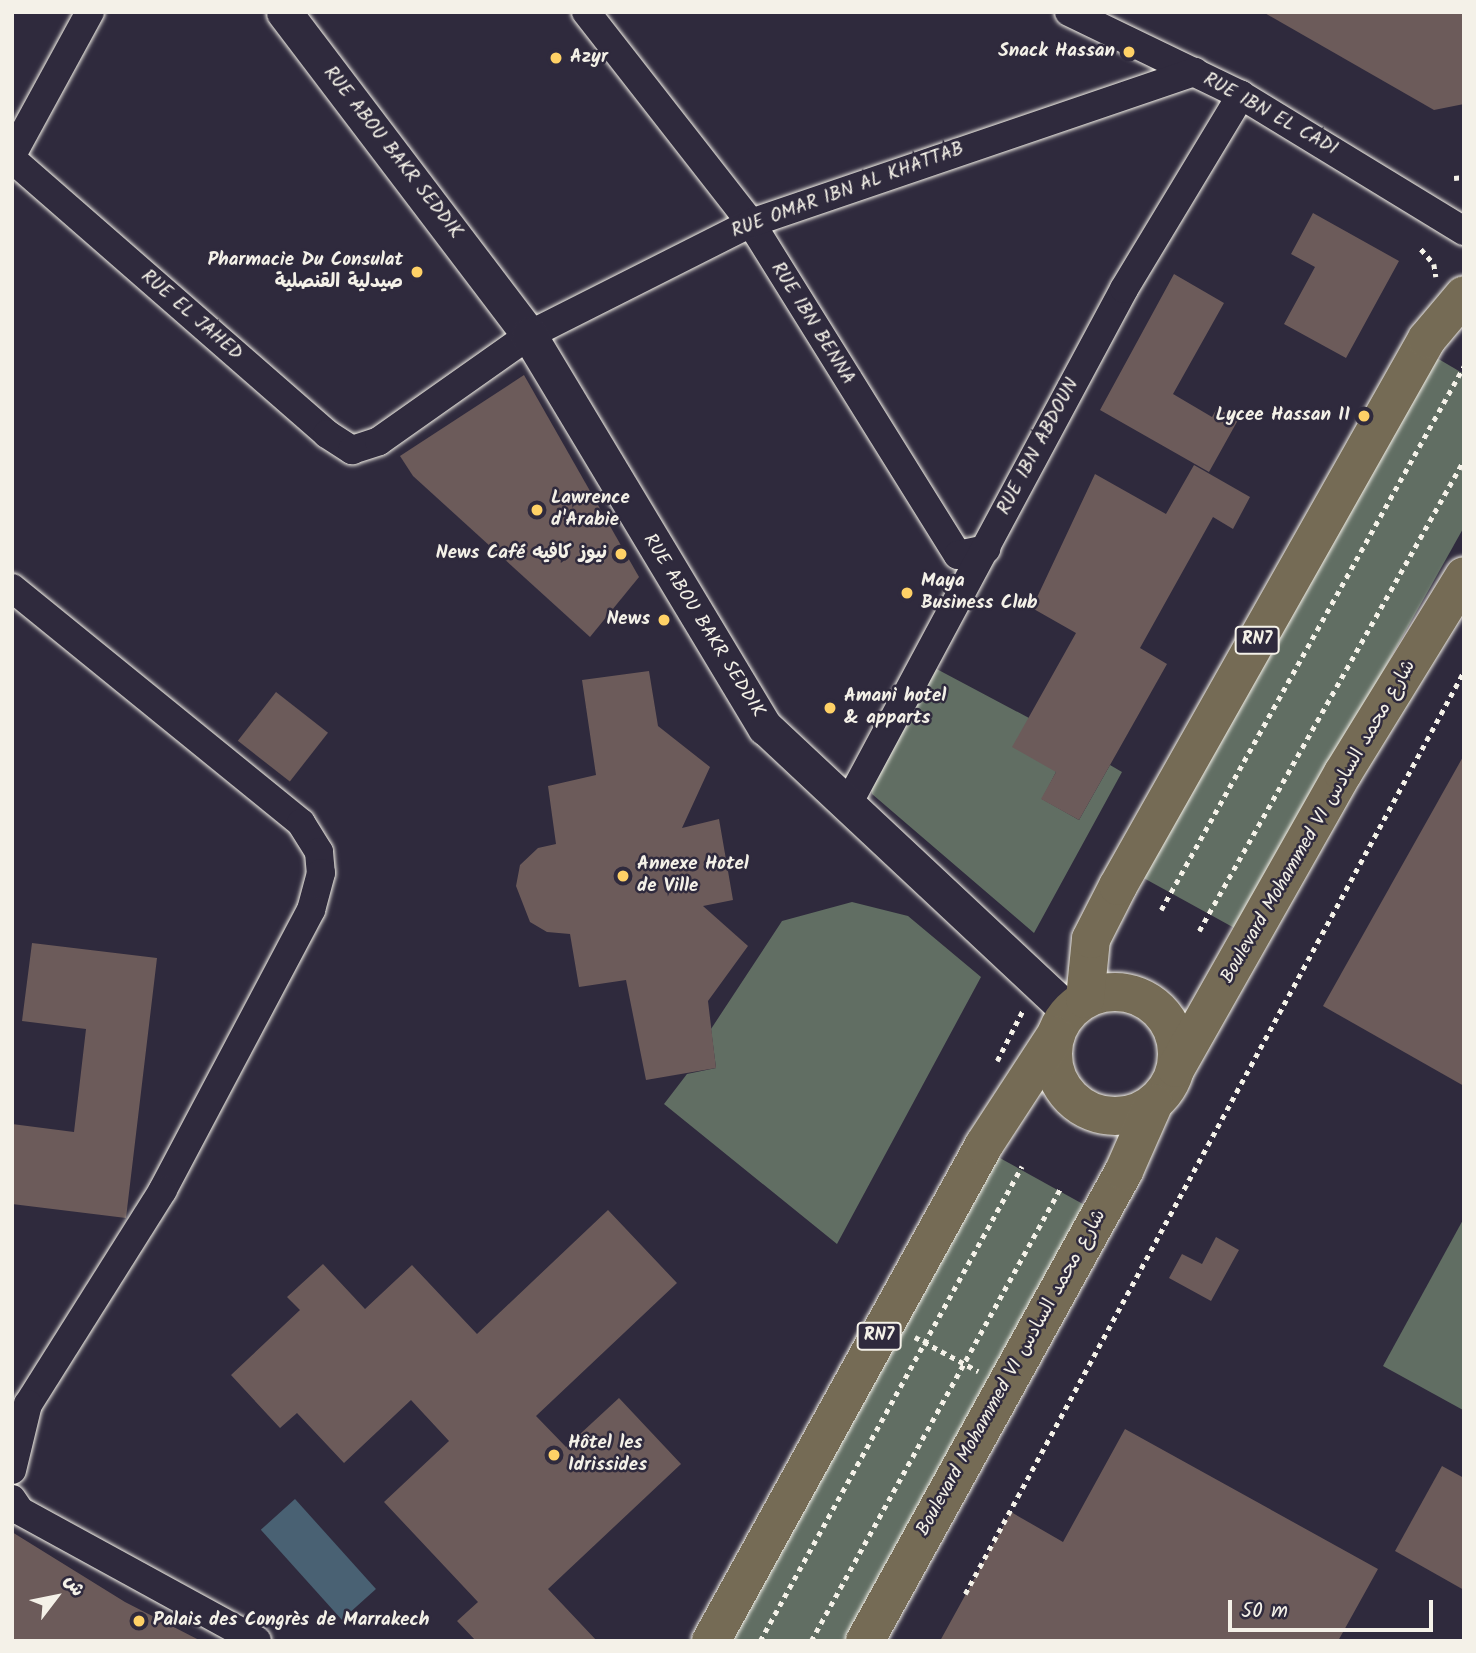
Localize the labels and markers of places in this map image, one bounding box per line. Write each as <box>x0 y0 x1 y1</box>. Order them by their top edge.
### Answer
place label: Snack Hassan <box>998 41 1115 63</box>
marker: Snack Hassan <box>1121 44 1137 60</box>
place label: Azyr <box>570 47 608 69</box>
marker: Azyr <box>548 50 564 66</box>
place label: Pharmacie Du Consulat صيدلية القنصلية <box>208 250 403 294</box>
marker: Pharmacie Du Consulat صيدلية القنصلية <box>409 264 425 280</box>
place label: Lycee Hassan II <box>1216 405 1350 427</box>
marker: Lycee Hassan II <box>1356 408 1372 424</box>
place label: Lawrence d'Arabie <box>551 488 630 532</box>
marker: Lawrence d'Arabie <box>529 502 545 518</box>
place label: News Café نيوز كافيه <box>436 543 607 565</box>
marker: News Café نيوز كافيه <box>613 546 629 562</box>
place label: Maya Business Club <box>921 571 1038 615</box>
marker: Maya Business Club <box>899 585 915 601</box>
place label: News <box>606 609 650 631</box>
marker: News <box>656 612 672 628</box>
place label: Amani hotel & apparts <box>844 686 946 730</box>
marker: Amani hotel & apparts <box>822 700 838 716</box>
place label: Annexe Hotel de Ville <box>637 854 749 898</box>
marker: Annexe Hotel de Ville <box>615 868 631 884</box>
place label: Hôtel les Idrissides <box>568 1433 647 1477</box>
marker: Hôtel les Idrissides <box>546 1447 562 1463</box>
place label: Palais des Congrès de Marrakech <box>153 1610 429 1632</box>
marker: Palais des Congrès de Marrakech <box>131 1613 147 1629</box>

